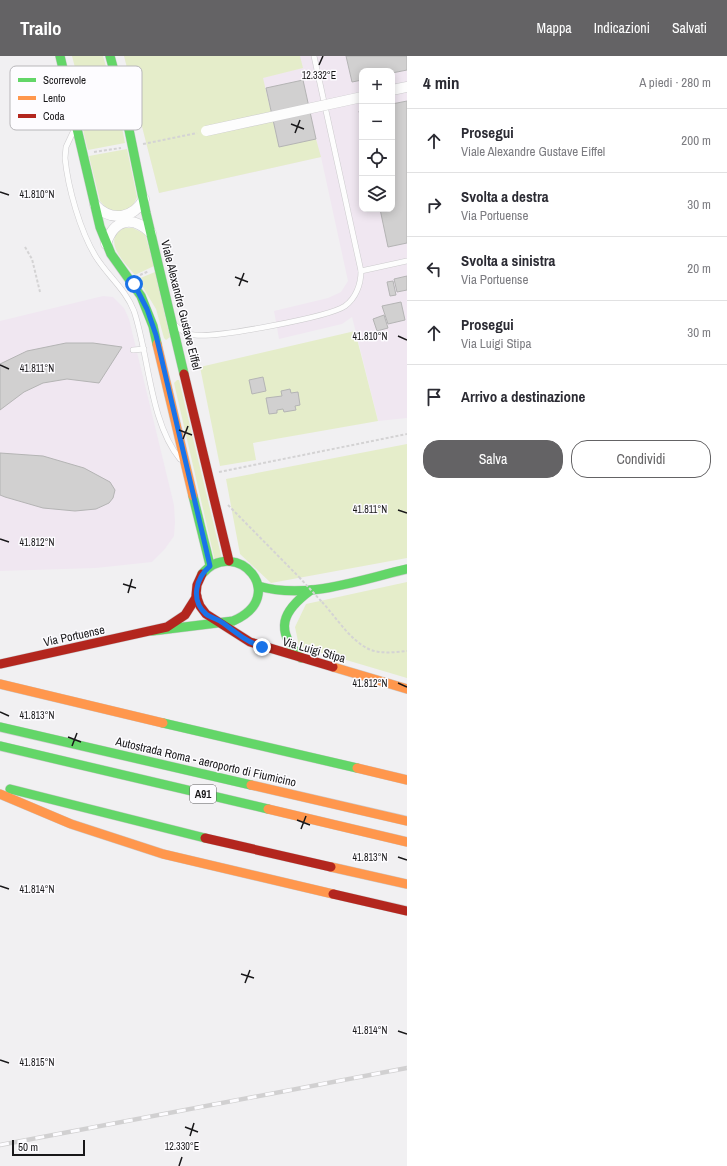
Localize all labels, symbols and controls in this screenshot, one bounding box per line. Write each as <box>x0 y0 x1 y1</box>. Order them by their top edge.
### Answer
text: Trailo <box>20 15 62 41</box>
text: Mappa <box>537 19 572 37</box>
text: Indicazioni <box>594 19 650 37</box>
text: Salvati <box>672 19 707 37</box>
legend <box>10 66 142 130</box>
map controls <box>359 68 395 212</box>
button: + <box>359 68 395 104</box>
text: 12.332°E <box>302 69 336 82</box>
text: 4 min <box>423 71 459 94</box>
text: Scorrevole <box>43 73 86 87</box>
text: A piedi · 280 m <box>639 74 711 91</box>
text: Lento <box>43 91 66 105</box>
button: − <box>359 104 395 140</box>
text: Coda <box>43 109 65 123</box>
text: Prosegui <box>461 122 514 143</box>
icon: ahead <box>423 130 445 152</box>
text: 200 m <box>681 132 711 149</box>
button: locate <box>359 140 395 176</box>
text: Viale Alexandre Gustave Eiffel <box>461 143 605 160</box>
button: layers <box>359 176 395 212</box>
text: Svolta a destra <box>461 186 549 207</box>
text: 41.810°N <box>20 188 55 201</box>
icon: right <box>423 194 445 216</box>
text: 30 m <box>687 196 711 213</box>
text: Via Portuense <box>461 207 528 224</box>
street label: Viale Alexandre Gustave Eiffel <box>157 238 205 372</box>
text: Svolta a sinistra <box>461 250 555 271</box>
icon: left <box>423 258 445 280</box>
text: 20 m <box>687 260 711 277</box>
text: Via Portuense <box>461 271 528 288</box>
route start <box>125 275 143 293</box>
text: Prosegui <box>461 314 514 335</box>
icon: ahead <box>423 322 445 344</box>
text: 30 m <box>687 324 711 341</box>
text: 41.810°N <box>353 330 388 343</box>
text: Via Luigi Stipa <box>461 335 531 352</box>
text: 41.811°N <box>20 362 54 375</box>
icon: arrive <box>423 386 445 408</box>
text: Arrivo a destinazione <box>461 386 585 407</box>
button: Salva <box>423 440 563 478</box>
button: Condividi <box>571 440 711 478</box>
text: 41.811°N <box>353 503 387 516</box>
text: 41.812°N <box>20 536 55 549</box>
street label: Via Portuense <box>42 622 106 650</box>
street label: Via Luigi Stipa <box>281 633 348 667</box>
route end <box>253 638 271 656</box>
text: 41.812°N <box>353 677 388 690</box>
text: 41.813°N <box>20 709 55 722</box>
street label: Autostrada Roma - aeroporto di Fiumicino <box>113 733 298 791</box>
road number: A91 <box>190 785 216 803</box>
text: 41.813°N <box>353 851 388 864</box>
text: 41.814°N <box>20 883 55 896</box>
text: 41.814°N <box>353 1024 388 1037</box>
text: 41.815°N <box>20 1056 55 1069</box>
scale bar <box>12 1138 85 1157</box>
text: 50 m <box>18 1140 38 1154</box>
text: 12.330°E <box>165 1140 199 1153</box>

